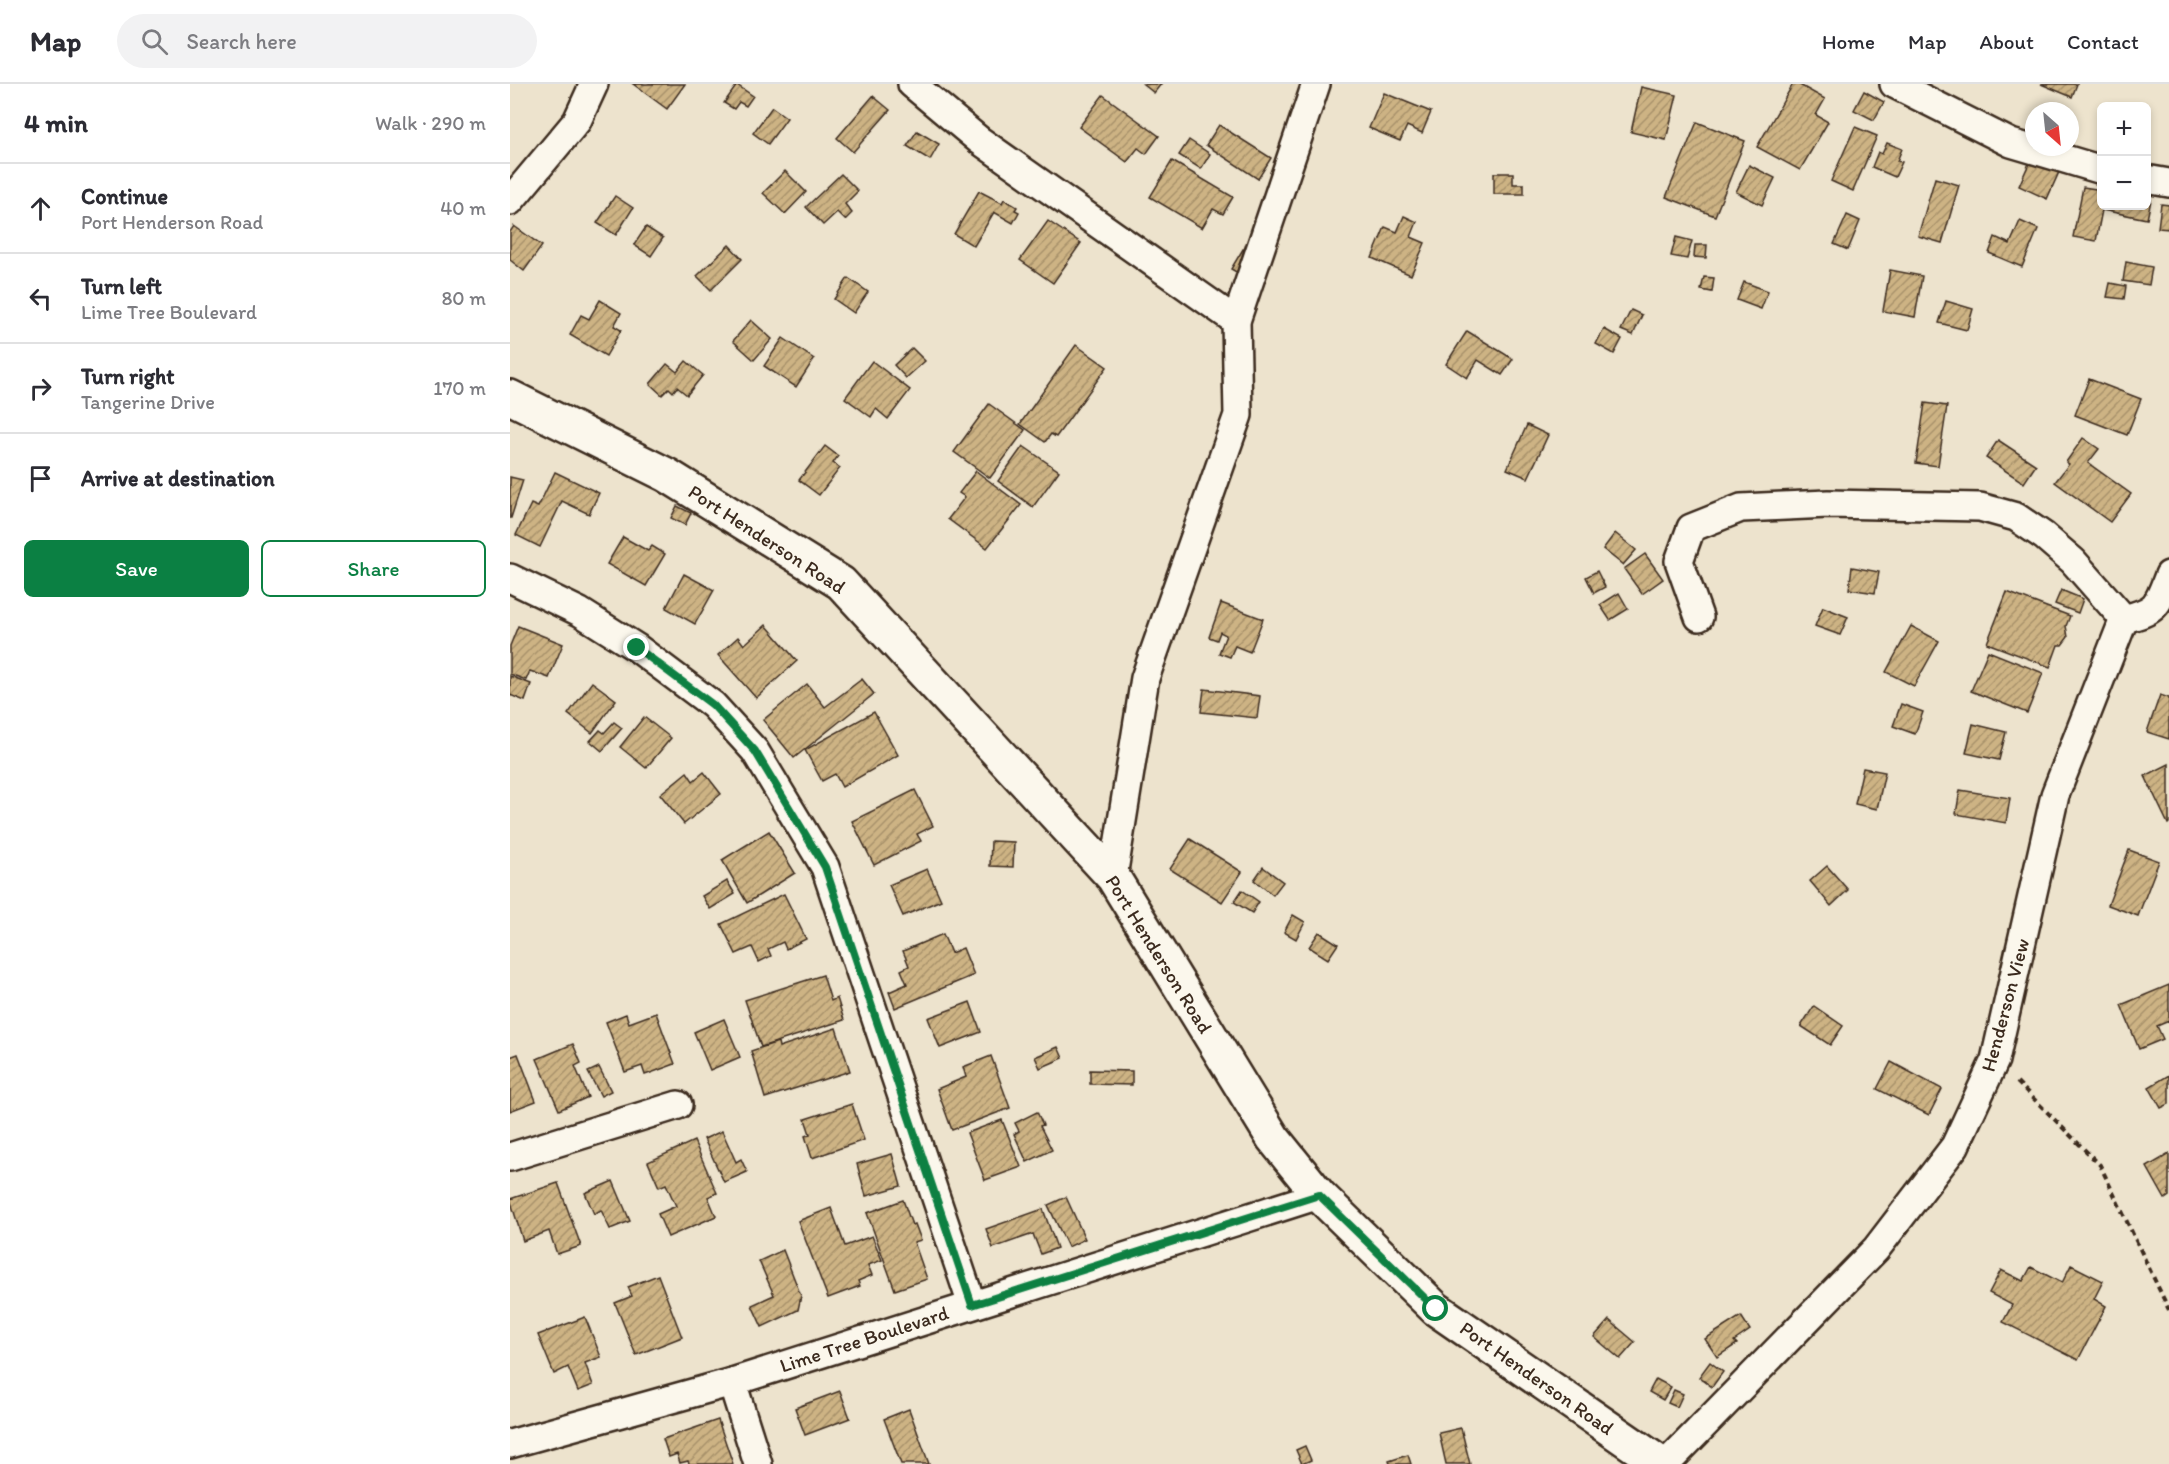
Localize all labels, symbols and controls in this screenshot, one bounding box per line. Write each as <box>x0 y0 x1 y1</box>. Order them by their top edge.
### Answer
search box <box>117 14 537 68</box>
text: Map <box>30 24 81 58</box>
icon: search <box>138 25 171 58</box>
text: Search here <box>186 28 297 55</box>
text: Home <box>1822 29 1875 54</box>
text: Map <box>1908 29 1947 54</box>
text: About <box>1980 29 2034 54</box>
text: Contact <box>2067 29 2139 54</box>
north arrow <box>2025 102 2079 156</box>
map controls <box>2097 102 2151 210</box>
button: + <box>2097 102 2151 156</box>
text: 4 min <box>24 107 88 139</box>
text: Walk · 290 m <box>375 111 486 135</box>
button: − <box>2097 156 2151 210</box>
text: Continue <box>81 183 168 210</box>
icon: ahead <box>24 192 57 225</box>
text: 40 m <box>440 196 486 220</box>
text: Port Henderson Road <box>81 210 263 234</box>
text: Turn left <box>81 273 162 300</box>
icon: left <box>24 282 57 315</box>
text: 80 m <box>441 286 486 310</box>
text: Lime Tree Boulevard <box>81 300 257 324</box>
text: Turn right <box>81 363 175 390</box>
icon: right <box>24 372 57 405</box>
text: 170 m <box>433 376 486 400</box>
text: Tangerine Drive <box>81 390 215 414</box>
icon: arrive <box>24 462 57 495</box>
text: Arrive at destination <box>81 465 275 492</box>
street label: Port Henderson Road <box>684 479 850 599</box>
button: Save <box>24 540 249 597</box>
button: Share <box>261 540 486 597</box>
route end <box>623 634 649 660</box>
street label: Port Henderson Road <box>1101 870 1218 1038</box>
street label: Henderson View <box>1976 936 2034 1074</box>
route start <box>1422 1295 1448 1321</box>
street label: Lime Tree Boulevard <box>777 1300 951 1378</box>
street label: Port Henderson Road <box>1455 1316 1619 1440</box>

